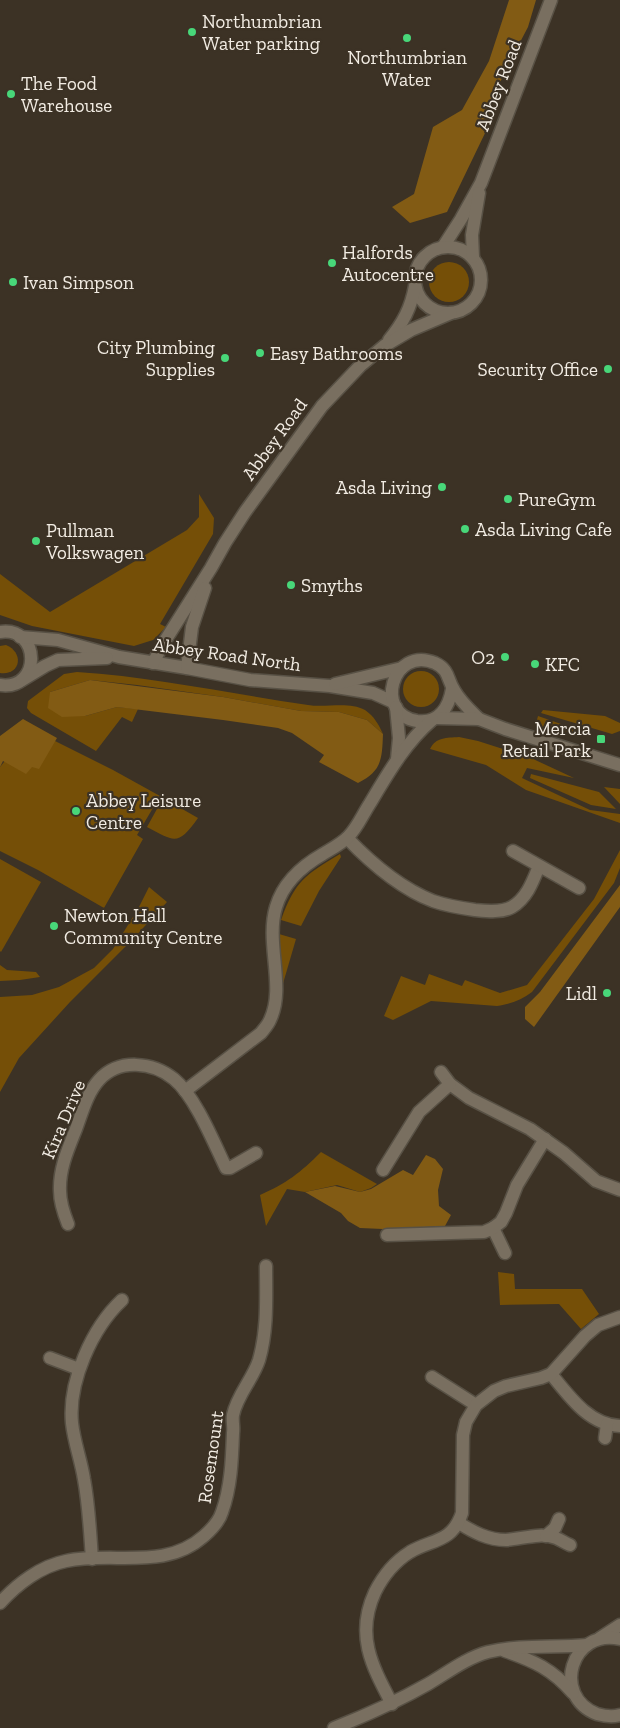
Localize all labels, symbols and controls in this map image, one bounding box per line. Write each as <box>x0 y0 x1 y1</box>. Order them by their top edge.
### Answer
place label: Northumbrian Water parking <box>202 10 322 55</box>
marker: Northumbrian Water parking <box>186 26 198 38</box>
marker: Northumbrian Water <box>401 32 413 44</box>
street label: Abbey Road <box>471 36 527 134</box>
place label: Northumbrian Water <box>347 46 467 91</box>
place label: The Food Warehouse <box>21 72 112 117</box>
marker: The Food Warehouse <box>5 88 17 100</box>
place label: Halfords Autocentre <box>342 241 434 286</box>
marker: Halfords Autocentre <box>326 257 338 269</box>
place label: Ivan Simpson <box>23 271 134 294</box>
marker: Ivan Simpson <box>7 276 19 288</box>
place label: City Plumbing Supplies <box>97 336 216 381</box>
place label: Easy Bathrooms <box>270 342 403 365</box>
marker: Easy Bathrooms <box>254 347 266 359</box>
marker: City Plumbing Supplies <box>219 352 231 364</box>
place label: Security Office <box>478 358 598 381</box>
marker: Security Office <box>602 363 614 375</box>
street label: Abbey Road <box>237 393 312 485</box>
place label: Asda Living <box>336 476 433 499</box>
marker: Asda Living <box>436 481 448 493</box>
place label: PureGym <box>518 488 596 511</box>
marker: PureGym <box>502 493 514 505</box>
place label: Asda Living Cafe <box>475 518 612 541</box>
place label: Pullman Volkswagen <box>45 519 144 564</box>
marker: Asda Living Cafe <box>459 523 471 535</box>
marker: Pullman Volkswagen <box>30 535 42 547</box>
place label: Smyths <box>301 574 363 597</box>
marker: Smyths <box>285 579 297 591</box>
street label: Abbey Road North <box>152 633 303 676</box>
place label: O2 <box>471 646 495 669</box>
marker: O2 <box>499 651 511 663</box>
place label: KFC <box>545 653 580 676</box>
marker: KFC <box>529 658 541 670</box>
place label: Mercia Retail Park <box>502 717 591 762</box>
marker: Mercia Retail Park <box>595 733 607 745</box>
place label: Abbey Leisure Centre <box>86 789 201 834</box>
marker: Abbey Leisure Centre <box>70 805 82 817</box>
place label: Newton Hall Community Centre <box>64 904 222 949</box>
marker: Newton Hall Community Centre <box>48 920 60 932</box>
place label: Lidl <box>566 982 597 1005</box>
marker: Lidl <box>601 987 613 999</box>
street label: Kira Drive <box>37 1076 90 1162</box>
street label: Rosemount <box>193 1409 228 1505</box>

